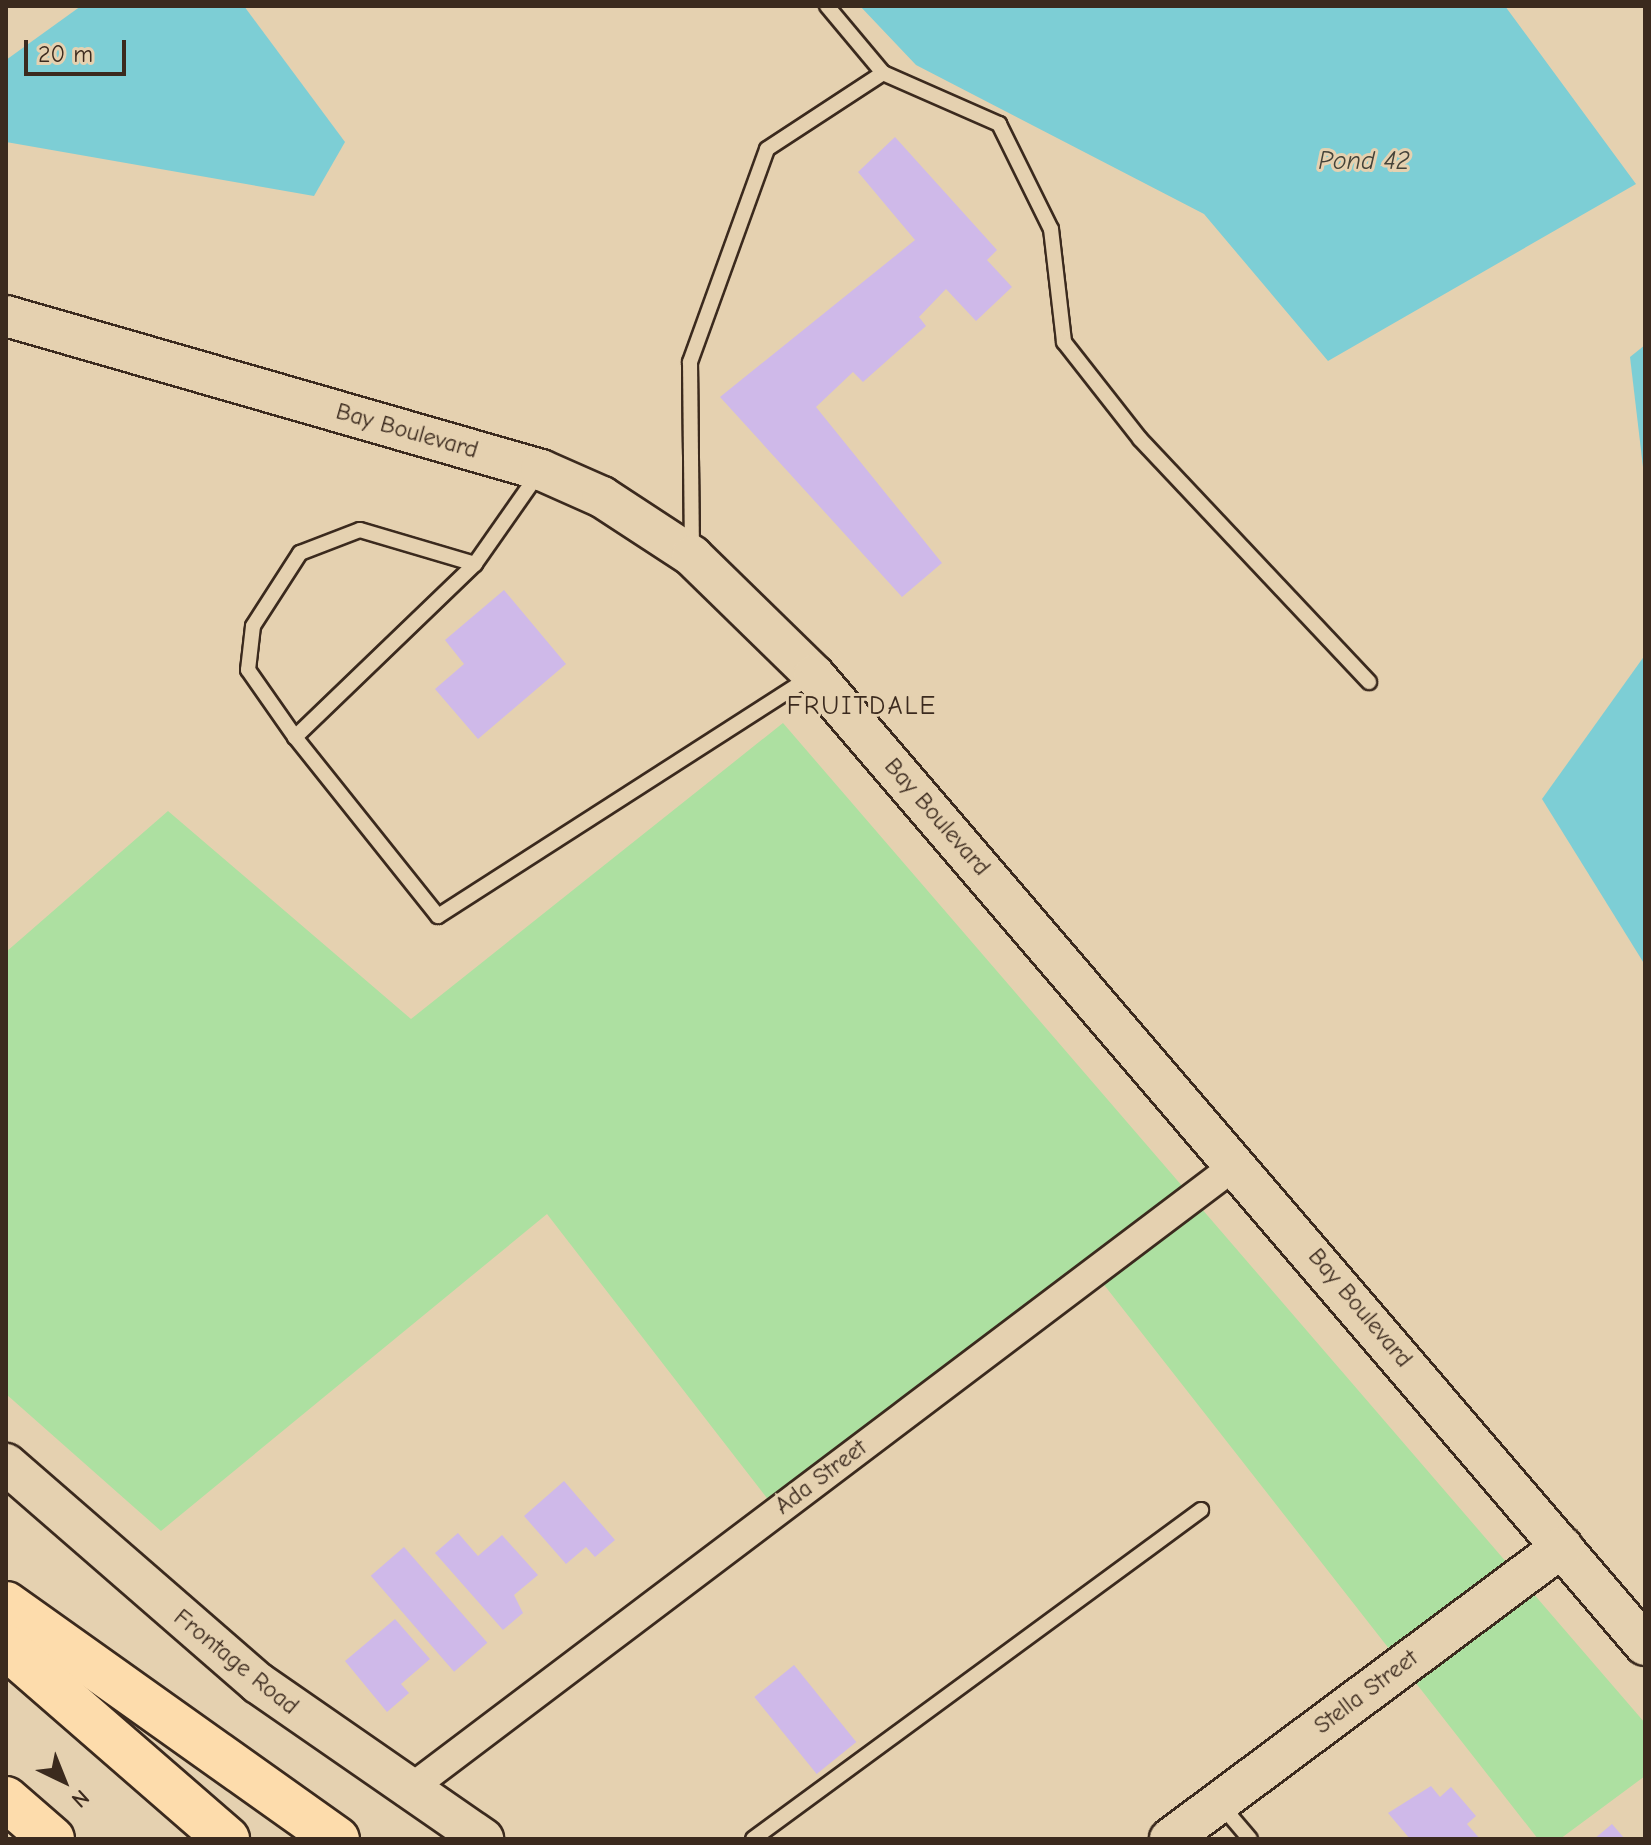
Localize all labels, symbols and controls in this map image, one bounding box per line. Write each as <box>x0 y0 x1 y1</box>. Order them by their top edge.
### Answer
scale bar <box>28 24 130 74</box>
text: 20 m <box>38 40 93 68</box>
water label: Pond 42 <box>1318 146 1410 178</box>
street label: Bay Boulevard <box>333 397 481 465</box>
district label: FRUITDALE <box>787 691 937 723</box>
street label: Bay Boulevard <box>878 752 996 882</box>
street label: Bay Boulevard <box>1302 1243 1418 1373</box>
street label: Ada Street <box>770 1433 872 1521</box>
street label: Frontage Road <box>168 1603 304 1721</box>
street label: Stella Street <box>1308 1644 1424 1740</box>
north arrow <box>24 1741 104 1821</box>
text: N <box>66 1784 94 1813</box>

